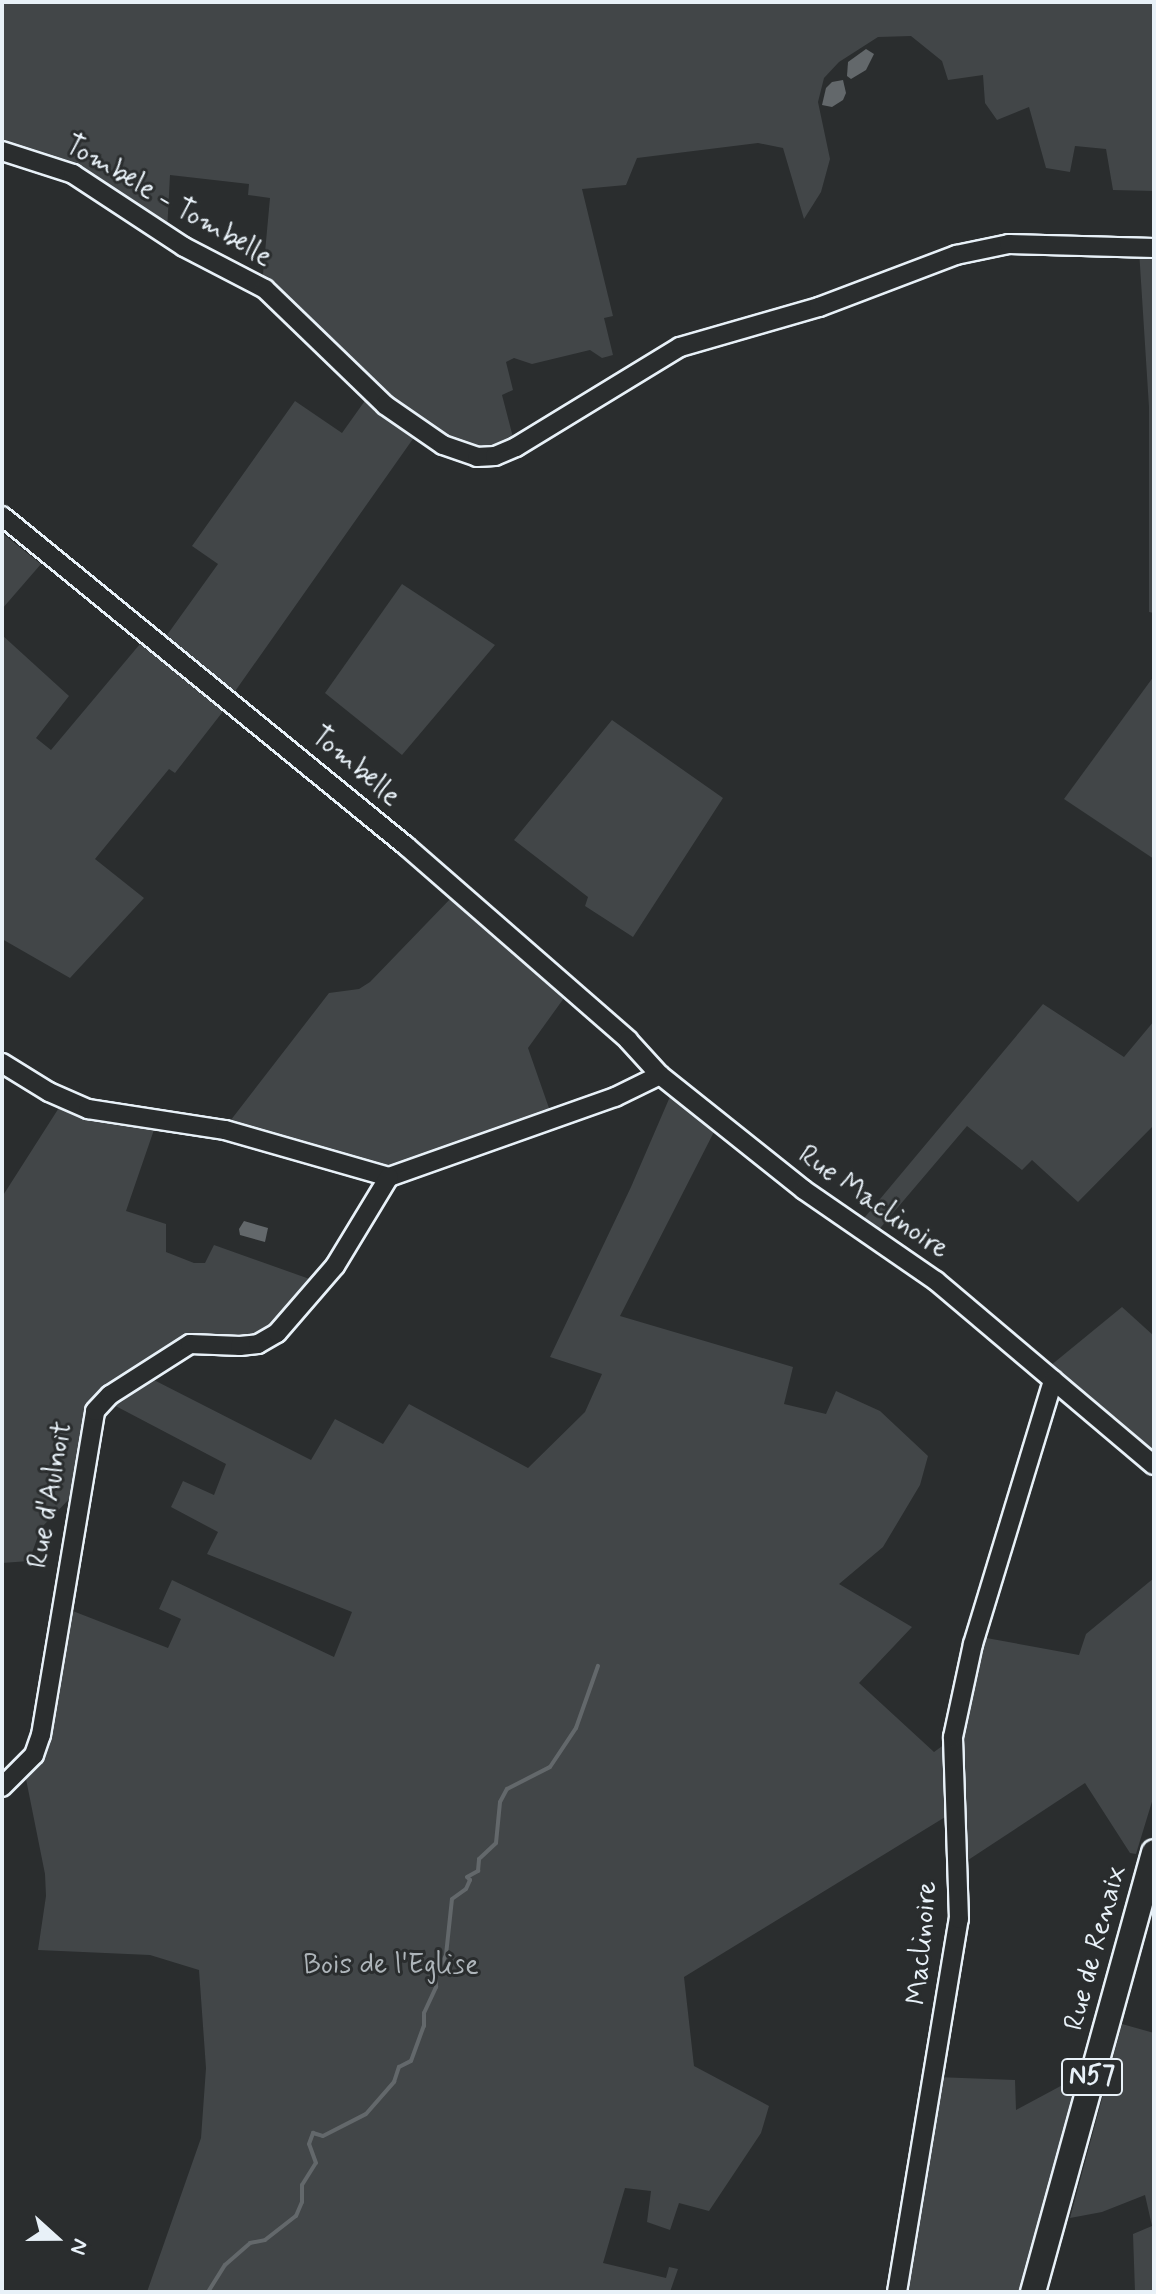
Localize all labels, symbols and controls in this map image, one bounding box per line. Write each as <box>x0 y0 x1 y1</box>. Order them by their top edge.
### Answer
street label: Tombele - Tombelle <box>58 129 278 275</box>
street label: Tombelle <box>303 720 407 814</box>
street label: Rue Maclinoire <box>792 1139 954 1267</box>
street label: Rue d'Aulnoit <box>22 1419 80 1571</box>
street label: Rue de Renaix <box>1059 1865 1133 2031</box>
street label: Maclinoire <box>901 1880 945 2006</box>
park label: Bois de l'Eglise <box>304 1949 478 1983</box>
road number: N57 <box>1060 2055 1124 2099</box>
north arrow <box>16 2198 96 2278</box>
text: N <box>63 2235 94 2258</box>

